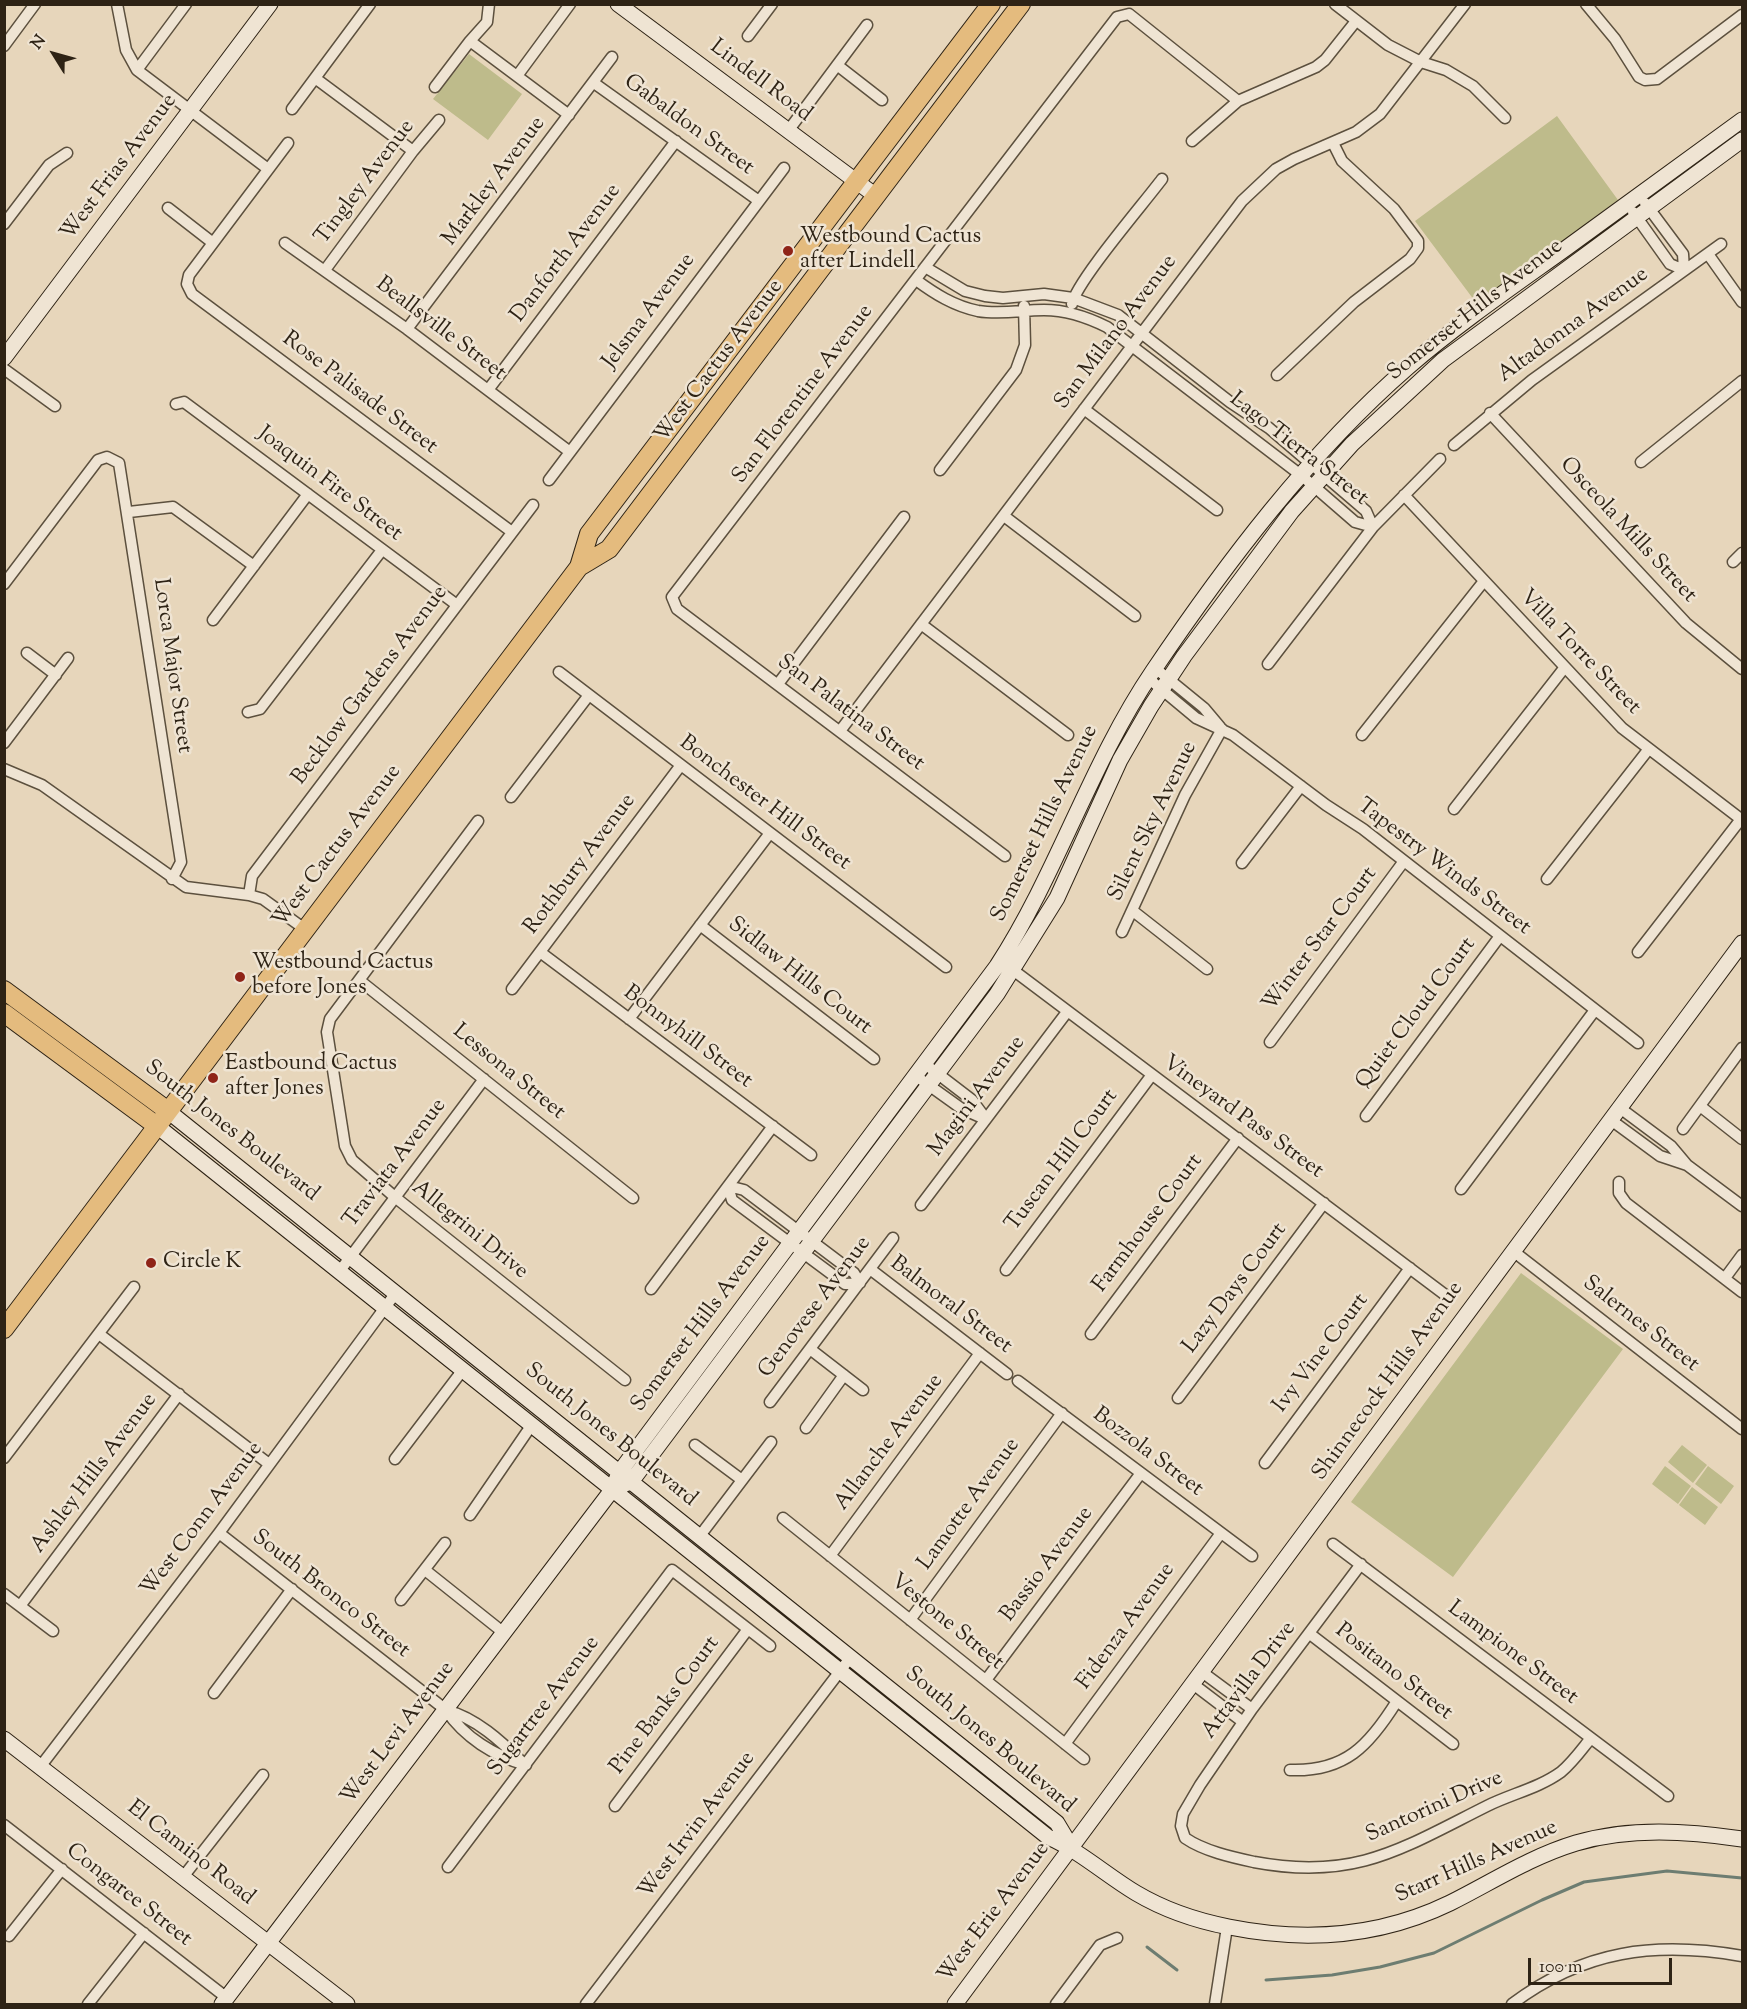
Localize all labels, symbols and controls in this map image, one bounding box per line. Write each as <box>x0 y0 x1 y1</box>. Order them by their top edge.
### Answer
north arrow <box>24 24 84 84</box>
text: N <box>26 31 52 55</box>
street label: Lindell Road <box>704 35 816 129</box>
street label: Gabaldon Street <box>618 70 758 182</box>
street label: West Frias Avenue <box>56 89 184 247</box>
street label: Markley Avenue <box>438 112 552 252</box>
street label: Tingley Avenue <box>311 116 421 250</box>
street label: Danforth Avenue <box>506 180 628 328</box>
place label: Westbound Cactus after Lindell <box>800 225 981 276</box>
street label: Somerset Hills Avenue <box>1383 234 1569 388</box>
marker: Westbound Cactus after Lindell <box>781 244 795 258</box>
street label: Jelsma Avenue <box>598 249 702 375</box>
street label: San Milano Avenue <box>1050 251 1184 415</box>
street label: Altadonna Avenue <box>1494 263 1654 389</box>
street label: Beallsville Street <box>369 272 511 388</box>
street label: West Cactus Avenue <box>650 275 790 449</box>
street label: San Florentine Avenue <box>728 300 880 490</box>
street label: Rose Palisade Street <box>276 327 442 461</box>
street label: Lago Tierra Street <box>1223 387 1373 513</box>
street label: Joaquin Fire Street <box>251 422 407 548</box>
street label: Osceola Mills Street <box>1553 453 1701 609</box>
street label: Lorca Major Street <box>146 577 196 755</box>
street label: Becklow Gardens Avenue <box>287 581 455 791</box>
street label: Villa Torre Street <box>1513 585 1645 721</box>
street label: San Palatina Street <box>771 650 929 778</box>
street label: Somerset Hills Avenue <box>987 721 1105 927</box>
street label: Bonchester Hill Street <box>673 731 855 877</box>
street label: Silent Sky Avenue <box>1104 738 1204 906</box>
street label: West Cactus Avenue <box>268 760 408 934</box>
street label: Rothbury Avenue <box>519 789 643 941</box>
street label: Tapestry Winds Street <box>1351 794 1535 942</box>
street label: Winter Star Court <box>1258 863 1384 1017</box>
street label: Sidlaw Hills Court <box>722 913 876 1041</box>
street label: Quiet Cloud Court <box>1351 933 1483 1095</box>
place label: Westbound Cactus before Jones <box>252 951 433 1002</box>
marker: Westbound Cactus before Jones <box>233 970 247 984</box>
street label: Bonnyhill Street <box>617 981 757 1095</box>
street label: Lessona Street <box>446 1019 570 1127</box>
street label: Magini Avenue <box>924 1031 1032 1163</box>
street label: Vineyard Pass Street <box>1156 1051 1328 1185</box>
place label: Eastbound Cactus after Jones <box>225 1052 397 1104</box>
street label: South Jones Boulevard <box>138 1056 324 1208</box>
marker: Eastbound Cactus after Jones <box>206 1071 220 1085</box>
street label: Tuscan Hill Court <box>1001 1085 1125 1237</box>
street label: Traviata Avenue <box>339 1094 453 1234</box>
street label: Farmhouse Court <box>1088 1149 1210 1299</box>
street label: Allegrini Drive <box>405 1176 533 1286</box>
street label: Lazy Days Court <box>1178 1219 1294 1359</box>
street label: Somerset Hills Avenue <box>627 1230 777 1418</box>
street label: Genovese Avenue <box>754 1232 878 1384</box>
place label: Circle K <box>163 1250 241 1276</box>
street label: Balmoral Street <box>884 1251 1016 1361</box>
marker: Circle K <box>144 1256 158 1270</box>
street label: Salernes Street <box>1576 1271 1704 1379</box>
street label: Shinnecock Hills Avenue <box>1308 1277 1470 1487</box>
street label: Ivy Vine Court <box>1269 1289 1375 1419</box>
street label: South Jones Boulevard <box>518 1358 702 1514</box>
street label: Allanche Avenue <box>830 1370 950 1516</box>
street label: Ashley Hills Avenue <box>26 1389 164 1559</box>
street label: Bozzola Street <box>1086 1403 1208 1503</box>
street label: Lamotte Avenue <box>913 1434 1027 1576</box>
street label: West Conn Avenue <box>136 1437 270 1603</box>
street label: Bassio Avenue <box>996 1502 1100 1628</box>
street label: South Bronco Street <box>246 1525 414 1665</box>
street label: Fidenza Avenue <box>1072 1559 1182 1695</box>
street label: Vestone Street <box>884 1569 1008 1677</box>
street label: Lampione Street <box>1442 1596 1582 1712</box>
street label: Attavilla Drive <box>1197 1617 1303 1745</box>
street label: Positano Street <box>1329 1619 1457 1727</box>
street label: Sugartree Avenue <box>484 1632 606 1782</box>
street label: Pine Banks Court <box>606 1632 726 1780</box>
street label: West Levi Avenue <box>337 1657 461 1811</box>
street label: South Jones Boulevard <box>898 1662 1080 1820</box>
street label: West Irvin Avenue <box>634 1747 762 1905</box>
street label: Santorini Drive <box>1363 1766 1507 1850</box>
street label: El Camino Road <box>121 1796 259 1912</box>
street label: Starr Hills Avenue <box>1392 1815 1562 1911</box>
street label: West Erie Avenue <box>933 1837 1057 1989</box>
street label: Congaree Street <box>60 1839 196 1953</box>
scale bar <box>1531 1946 1675 1984</box>
text: 100 m <box>1539 1955 1583 1981</box>

